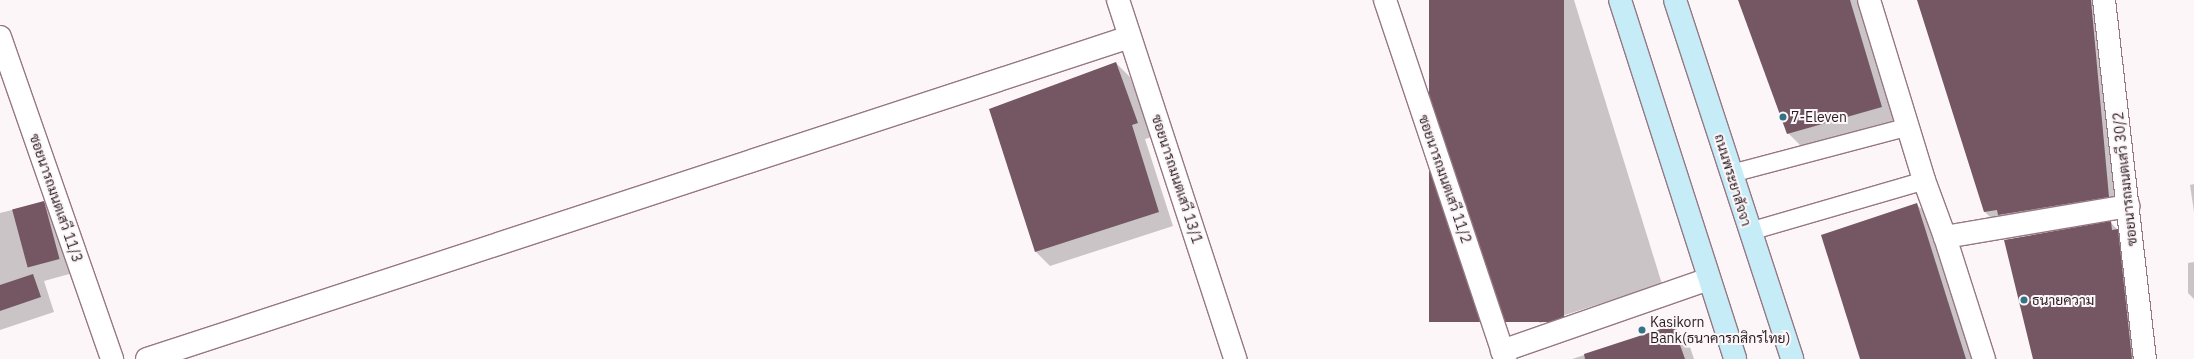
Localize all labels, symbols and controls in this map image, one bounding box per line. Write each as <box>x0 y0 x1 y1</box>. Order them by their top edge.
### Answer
place label: 7-Eleven <box>1791 109 1847 125</box>
street label: ซอยนารถมนตเสวี 30/2 <box>2110 111 2140 247</box>
street label: ซอยนารถมนตเสวี 13/1 <box>1148 112 1206 246</box>
street label: ซอยนารถมนตเสวี 11/2 <box>1415 112 1475 246</box>
marker: 7-Eleven <box>1778 112 1788 122</box>
street label: ซอยนารถมนตเสวี 11/3 <box>26 131 86 265</box>
street label: ถนนพระยาสัจจา <box>1711 132 1755 228</box>
place label: ธนายความ <box>2032 292 2094 308</box>
marker: ธนายความ <box>2019 295 2029 305</box>
place label: Kasikorn Bank(ธนาคารกสิกรไทย) <box>1650 314 1790 346</box>
marker: Kasikorn Bank(ธนาคารกสิกรไทย) <box>1637 325 1647 335</box>

